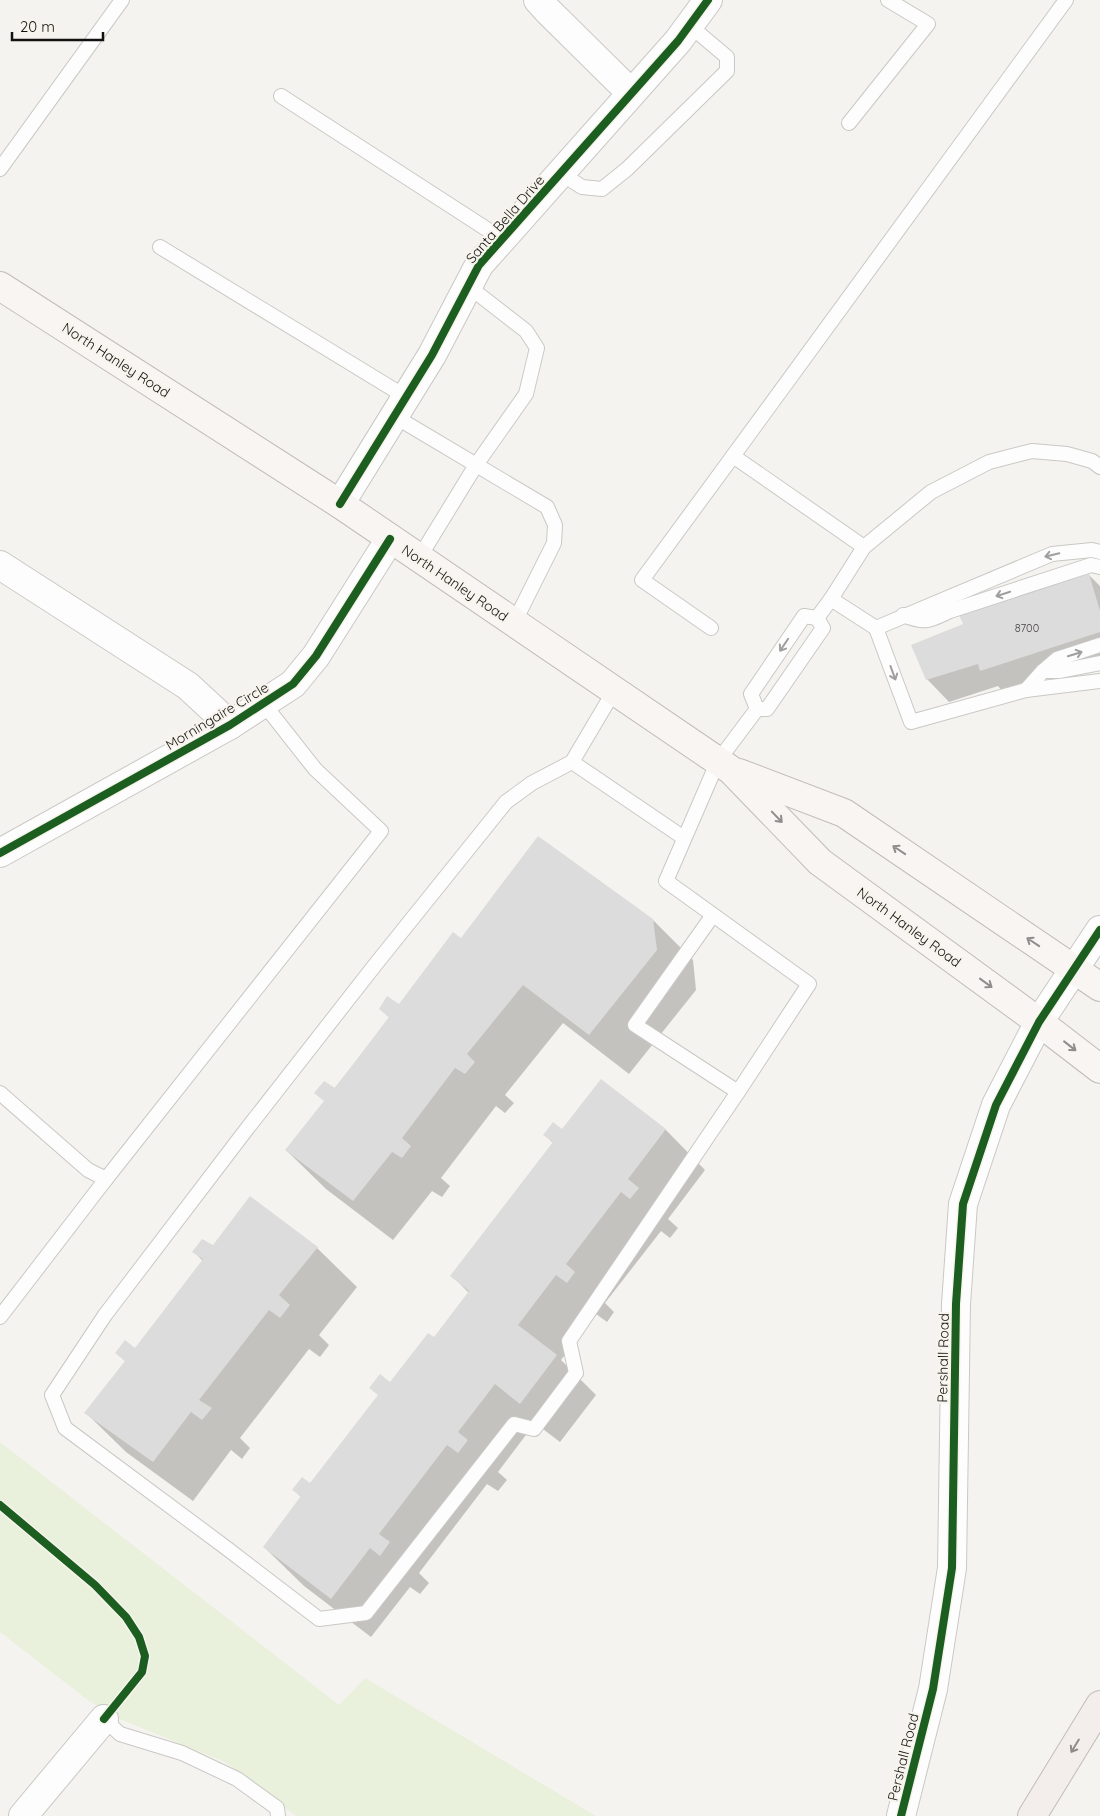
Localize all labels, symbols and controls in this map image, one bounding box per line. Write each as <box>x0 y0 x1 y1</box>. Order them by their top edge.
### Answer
scale bar <box>12 10 104 42</box>
text: 20 m <box>20 17 55 36</box>
street label: Santa Bella Drive <box>462 171 548 267</box>
street label: North Hanley Road <box>59 319 173 401</box>
street label: North Hanley Road <box>398 541 512 625</box>
one-way arrow <box>1045 551 1061 560</box>
one-way arrow <box>996 590 1012 599</box>
house number: 8700 <box>1015 621 1039 635</box>
one-way arrow <box>779 638 789 652</box>
one-way arrow <box>1066 648 1082 658</box>
one-way arrow <box>889 665 898 681</box>
street label: Morningaire Circle <box>162 678 272 754</box>
one-way arrow <box>771 811 783 824</box>
one-way arrow <box>892 845 906 856</box>
street label: North Hanley Road <box>853 883 965 971</box>
one-way arrow <box>1027 937 1041 947</box>
one-way arrow <box>979 978 993 988</box>
one-way arrow <box>1063 1040 1076 1051</box>
street label: Pershall Road <box>933 1313 953 1403</box>
street label: Pershall Road <box>883 1711 923 1803</box>
one-way arrow <box>1069 1739 1079 1753</box>

